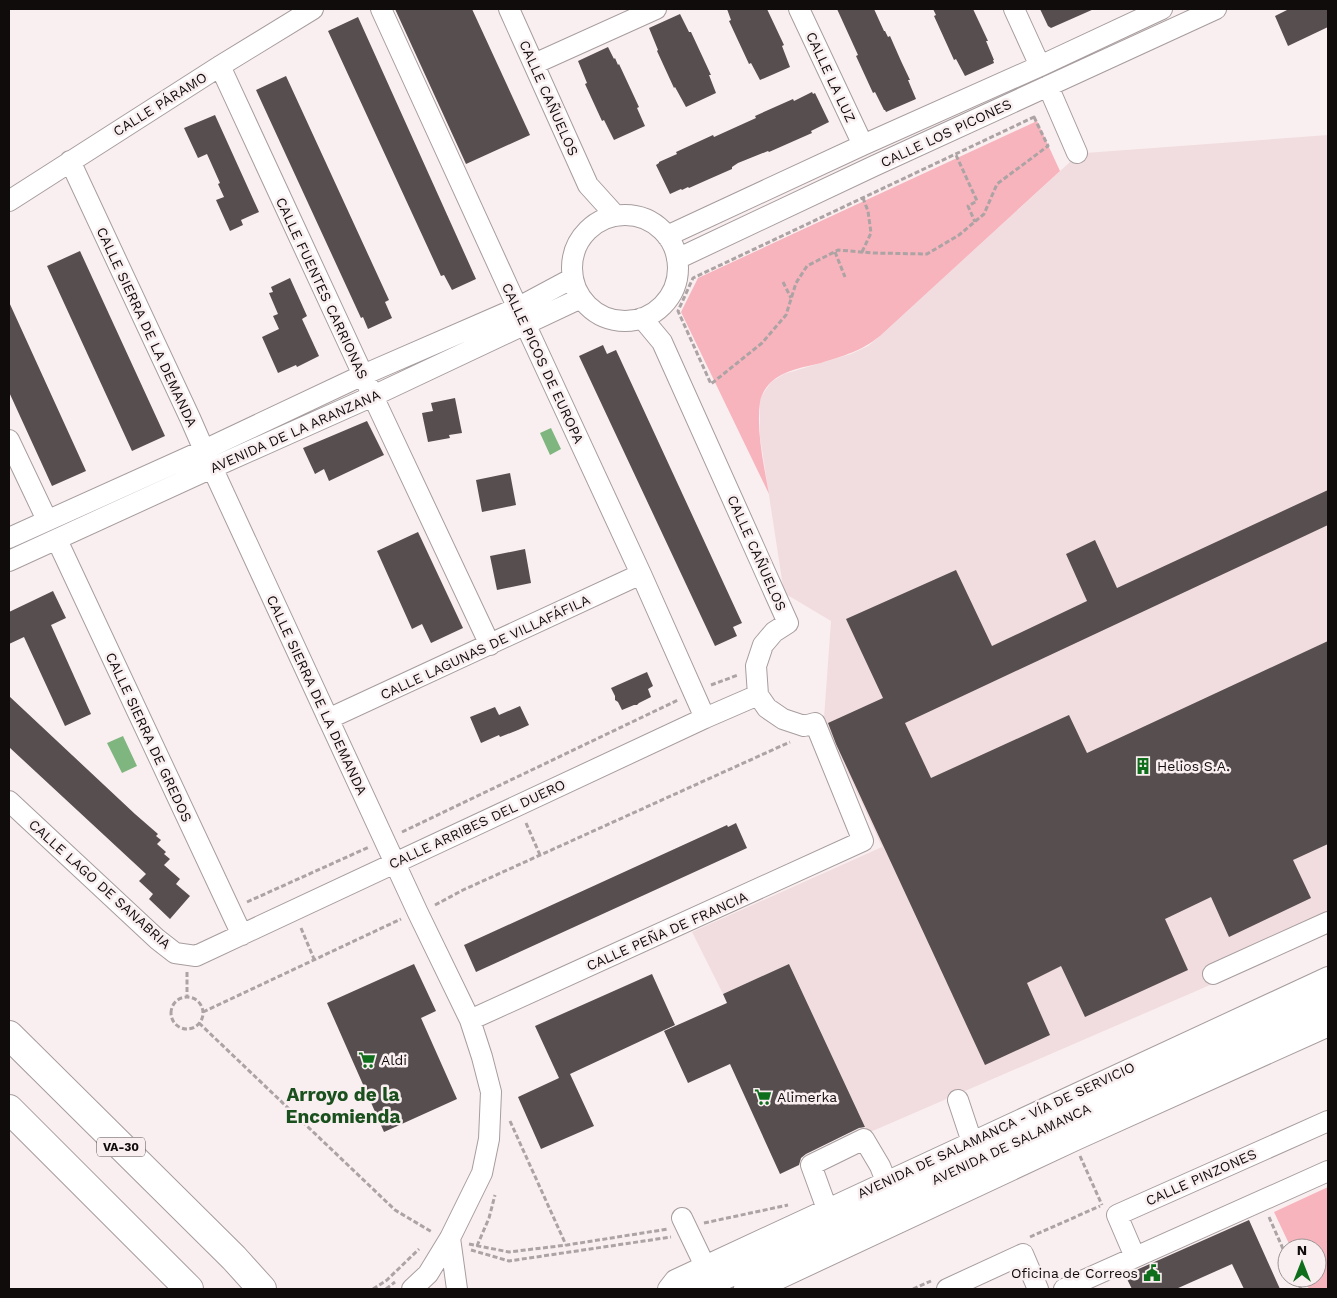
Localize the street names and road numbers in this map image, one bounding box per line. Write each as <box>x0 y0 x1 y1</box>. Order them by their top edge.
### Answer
street label: CALLE LA LUZ <box>803 29 859 125</box>
street label: CALLE CAÑUELOS <box>516 38 582 158</box>
street label: CALLE PÁRAMO <box>110 69 210 139</box>
street label: CALLE LOS PICONES <box>878 96 1014 170</box>
street label: CALLE FUENTES CARRIONAS <box>273 195 371 381</box>
street label: CALLE SIERRA DE LA DEMANDA <box>94 225 200 429</box>
street label: CALLE PICOS DE EUROPA <box>499 280 587 446</box>
street label: AVENIDA DE LA ARANZANA <box>207 386 383 476</box>
street label: CALLE CAÑUELOS <box>724 493 790 613</box>
street label: CALLE LAGUNAS DE VILLAFÁFILA <box>378 591 592 703</box>
street label: CALLE SIERRA DE LA DEMANDA <box>264 593 370 797</box>
street label: CALLE SIERRA DE GREDOS <box>103 650 195 824</box>
street label: CALLE ARRIBES DEL DUERO <box>386 776 568 872</box>
street label: CALLE LAGO DE SANABRIA <box>26 816 174 952</box>
street label: CALLE PEÑA DE FRANCIA <box>584 888 750 974</box>
street label: AVENIDA DE SALAMANCA - VÍA DE SERVICIO <box>854 1058 1138 1202</box>
street label: AVENIDA DE SALAMANCA <box>928 1100 1094 1188</box>
road number: VA-30 <box>97 1138 145 1156</box>
street label: CALLE PINZONES <box>1143 1145 1259 1209</box>

